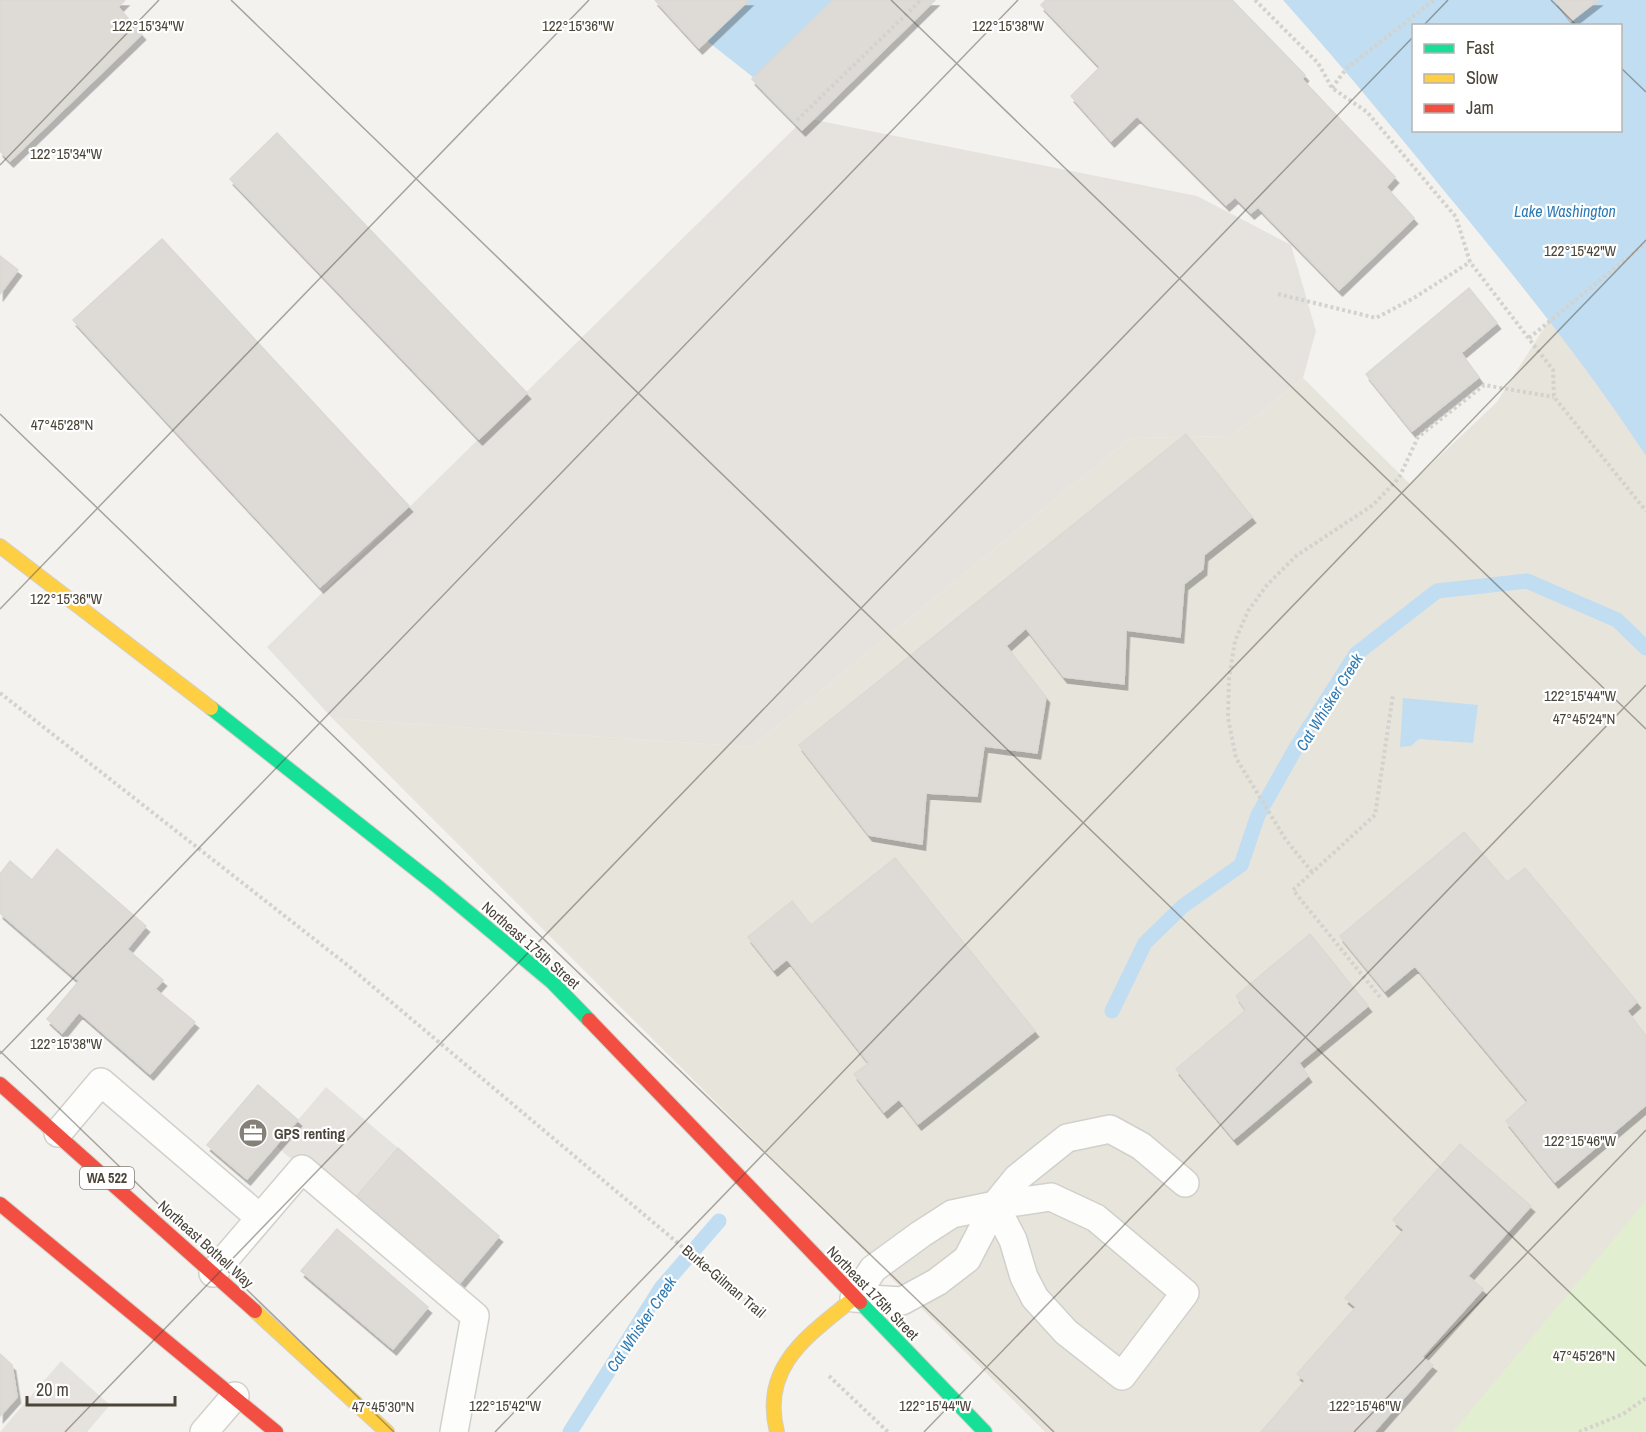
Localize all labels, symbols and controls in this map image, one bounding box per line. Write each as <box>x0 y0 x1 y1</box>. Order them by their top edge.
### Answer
text: 122°15'34"W <box>112 15 184 36</box>
text: 122°15'36"W <box>542 15 614 36</box>
text: 122°15'38"W <box>972 15 1044 36</box>
legend <box>1412 24 1622 132</box>
text: Fast <box>1466 35 1494 60</box>
text: Slow <box>1466 65 1498 90</box>
text: Jam <box>1466 95 1494 120</box>
text: 122°15'34"W <box>30 143 102 164</box>
water label: Lake Washington <box>1514 200 1616 222</box>
text: 122°15'42"W <box>1544 240 1616 261</box>
text: 47°45'28"N <box>31 414 93 435</box>
text: 122°15'36"W <box>30 588 102 609</box>
water label: Cat Whisker Creek <box>1290 649 1368 755</box>
text: 122°15'44"W <box>1544 685 1616 706</box>
text: 47°45'24"N <box>1553 708 1615 729</box>
street label: Northeast 175th Street <box>477 896 585 994</box>
text: 122°15'38"W <box>30 1033 102 1054</box>
office icon: GPS renting <box>237 1117 269 1149</box>
place label: GPS renting <box>274 1123 346 1144</box>
text: 122°15'46"W <box>1544 1130 1616 1151</box>
road number: WA 522 <box>80 1167 134 1189</box>
street label: Northeast Bothell Way <box>154 1195 259 1293</box>
street label: Burke-Gilman Trail <box>678 1240 770 1322</box>
street label: Northeast 175th Street <box>822 1241 924 1345</box>
water label: Cat Whisker Creek <box>601 1272 681 1376</box>
text: 47°45'26"N <box>1553 1345 1615 1366</box>
scale bar <box>27 1369 176 1407</box>
text: 20 m <box>36 1377 69 1402</box>
text: 122°15'42"W <box>469 1395 541 1416</box>
text: 122°15'44"W <box>899 1395 971 1416</box>
text: 122°15'46"W <box>1329 1395 1401 1416</box>
text: 47°45'30"N <box>352 1396 414 1417</box>

